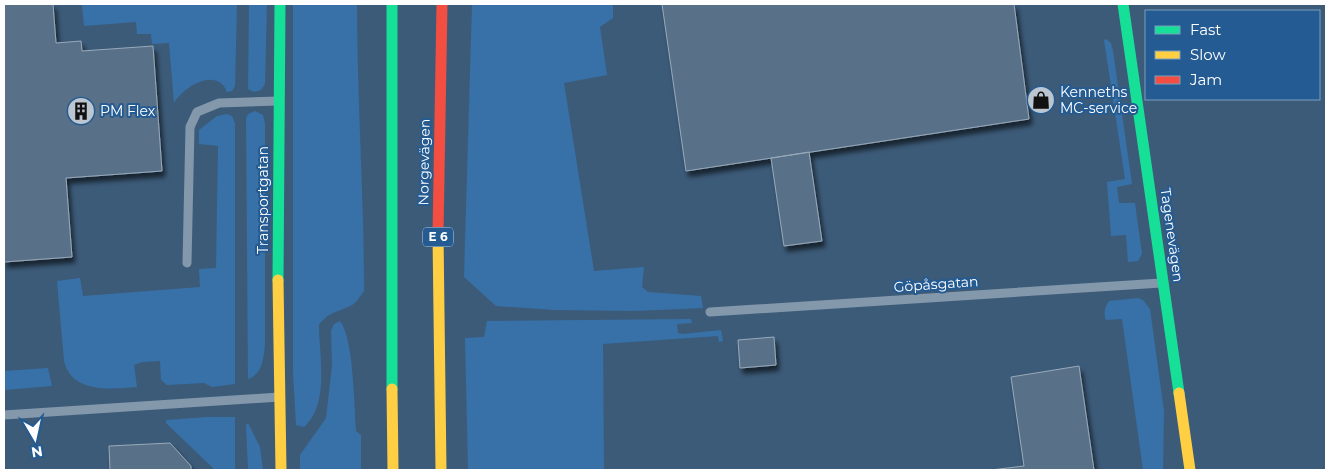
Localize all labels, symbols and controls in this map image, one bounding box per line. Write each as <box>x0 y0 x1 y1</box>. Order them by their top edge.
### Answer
legend <box>1145 10 1320 100</box>
text: Fast <box>1190 20 1221 39</box>
text: Slow <box>1190 45 1226 64</box>
text: Jam <box>1189 70 1222 89</box>
place label: Kenneths MC-service <box>1060 83 1137 117</box>
shop icon: Kenneths MC-service <box>1026 85 1056 115</box>
building icon: PM Flex <box>66 96 96 126</box>
place label: PM Flex <box>100 102 156 120</box>
street label: Norgevägen <box>414 119 434 205</box>
street label: Transportgatan <box>254 146 272 254</box>
street label: Tagenevägen <box>1156 187 1188 283</box>
road number: E 6 <box>423 228 453 246</box>
street label: Göpåsgatan <box>893 272 979 296</box>
north arrow <box>10 414 60 464</box>
text: N <box>30 442 44 462</box>

